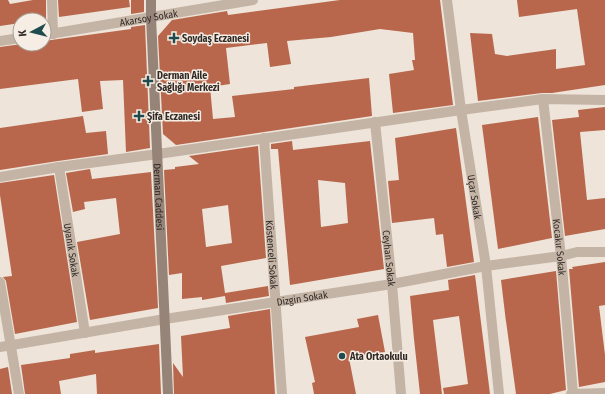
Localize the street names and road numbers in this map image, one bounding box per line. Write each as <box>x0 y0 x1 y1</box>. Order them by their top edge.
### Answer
street label: Akarsoy Sokak <box>119 8 179 29</box>
street label: Derman Caddesi <box>151 163 166 231</box>
street label: Uçar Sokak <box>464 174 484 221</box>
street label: Kocakır Sokak <box>550 218 568 276</box>
street label: Köstenceli Sokak <box>263 220 280 290</box>
street label: Uyanık Sokak <box>61 222 81 278</box>
street label: Ceyhan Sokak <box>379 230 397 287</box>
street label: Dizgin Sokak <box>276 289 329 309</box>

